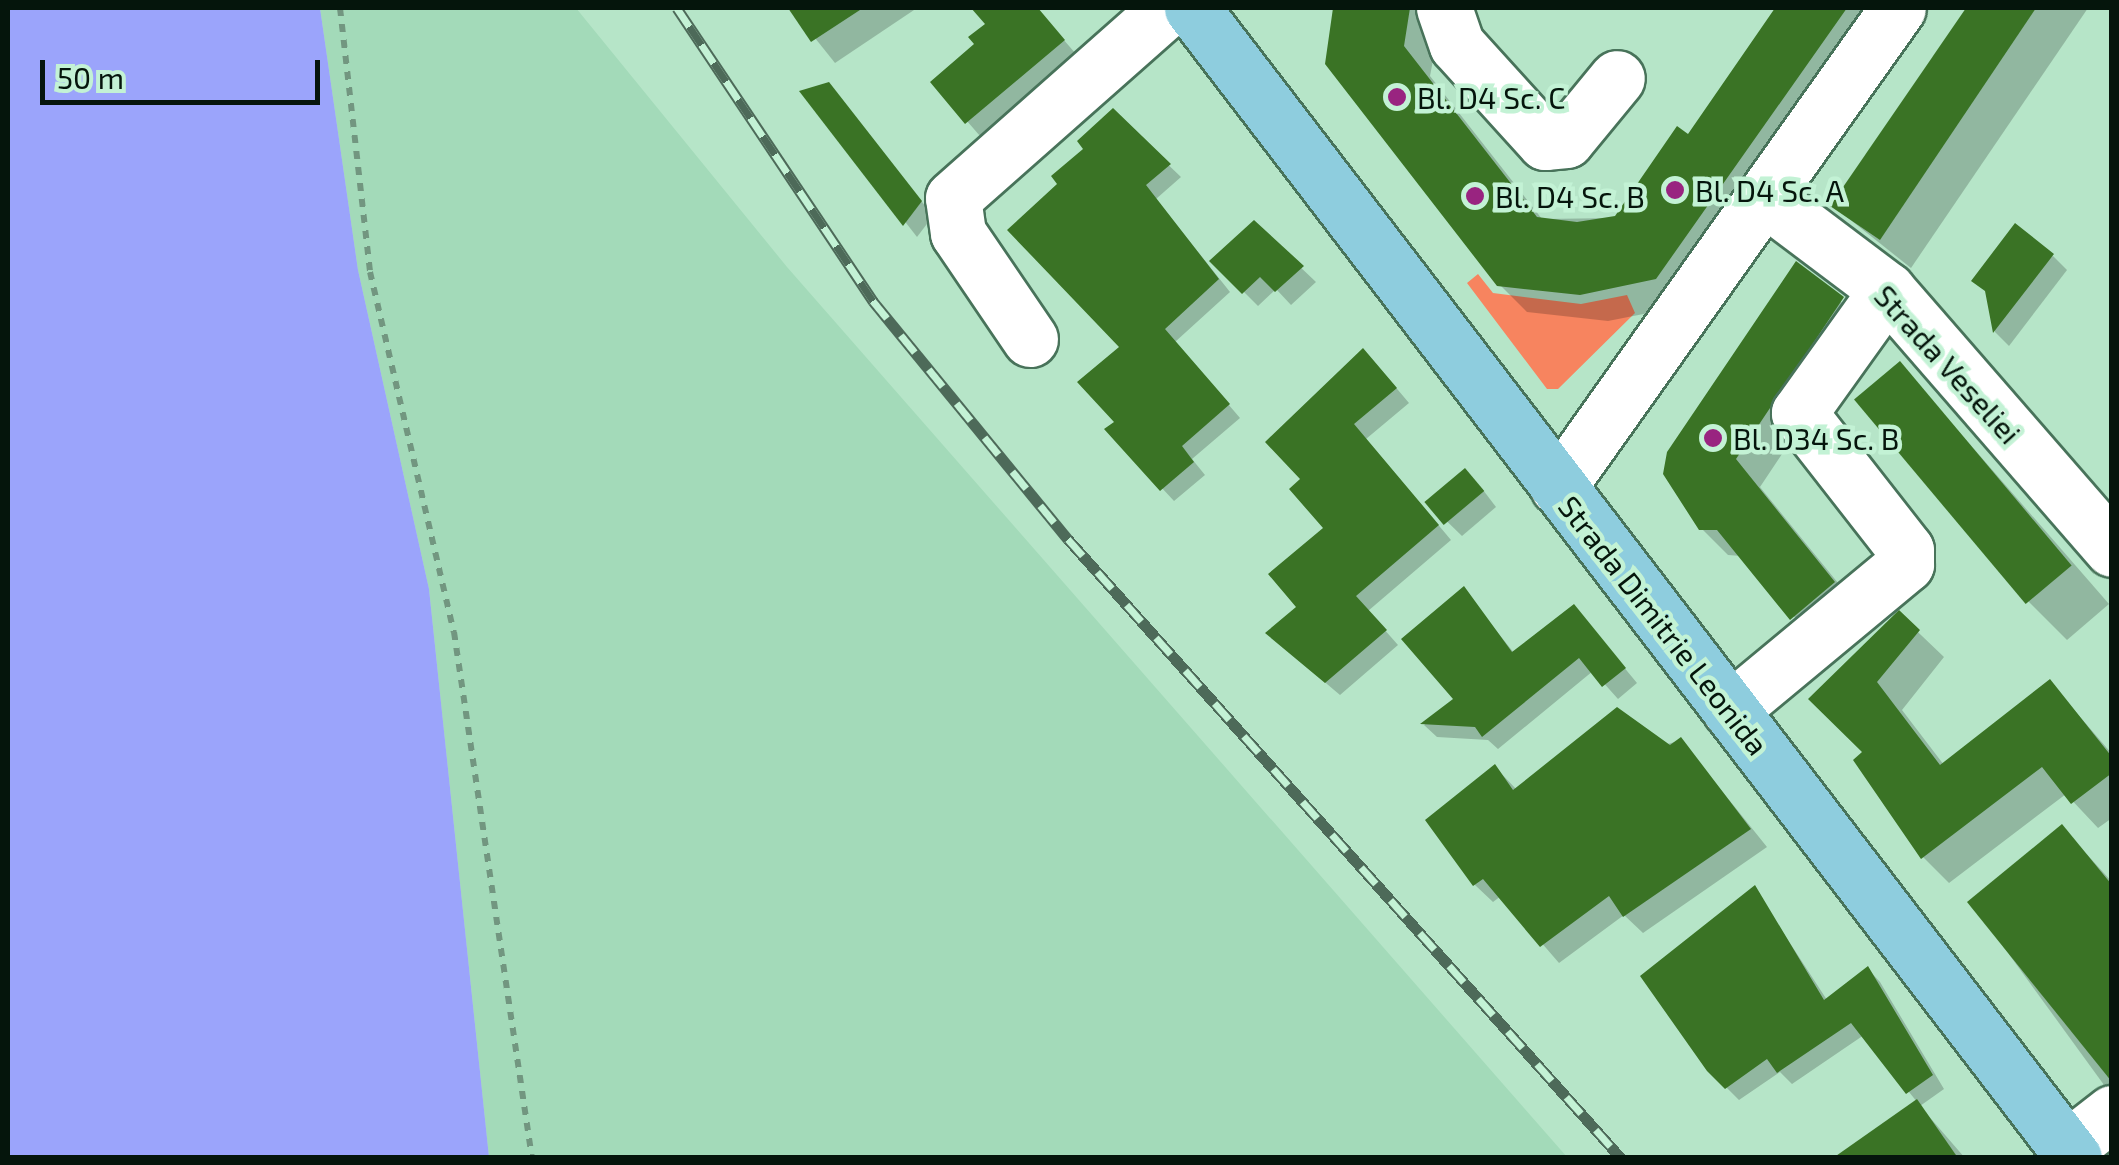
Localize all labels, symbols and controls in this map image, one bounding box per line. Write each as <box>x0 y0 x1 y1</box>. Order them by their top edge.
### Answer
scale bar <box>45 40 325 102</box>
text: 50 m <box>57 59 124 95</box>
place label: Bl. D4 Sc. C <box>1417 79 1565 115</box>
marker: Bl. D4 Sc. C <box>1386 86 1408 108</box>
place label: Bl. D4 Sc. A <box>1695 172 1845 208</box>
place label: Bl. D4 Sc. B <box>1495 178 1645 214</box>
marker: Bl. D4 Sc. A <box>1664 179 1686 201</box>
marker: Bl. D4 Sc. B <box>1464 185 1486 207</box>
street label: Strada Veseliei <box>1867 277 2029 451</box>
place label: Bl. D34 Sc. B <box>1733 420 1899 456</box>
marker: Bl. D34 Sc. B <box>1702 427 1724 449</box>
street label: Strada Dimitrie Leonida <box>1552 488 1776 762</box>

